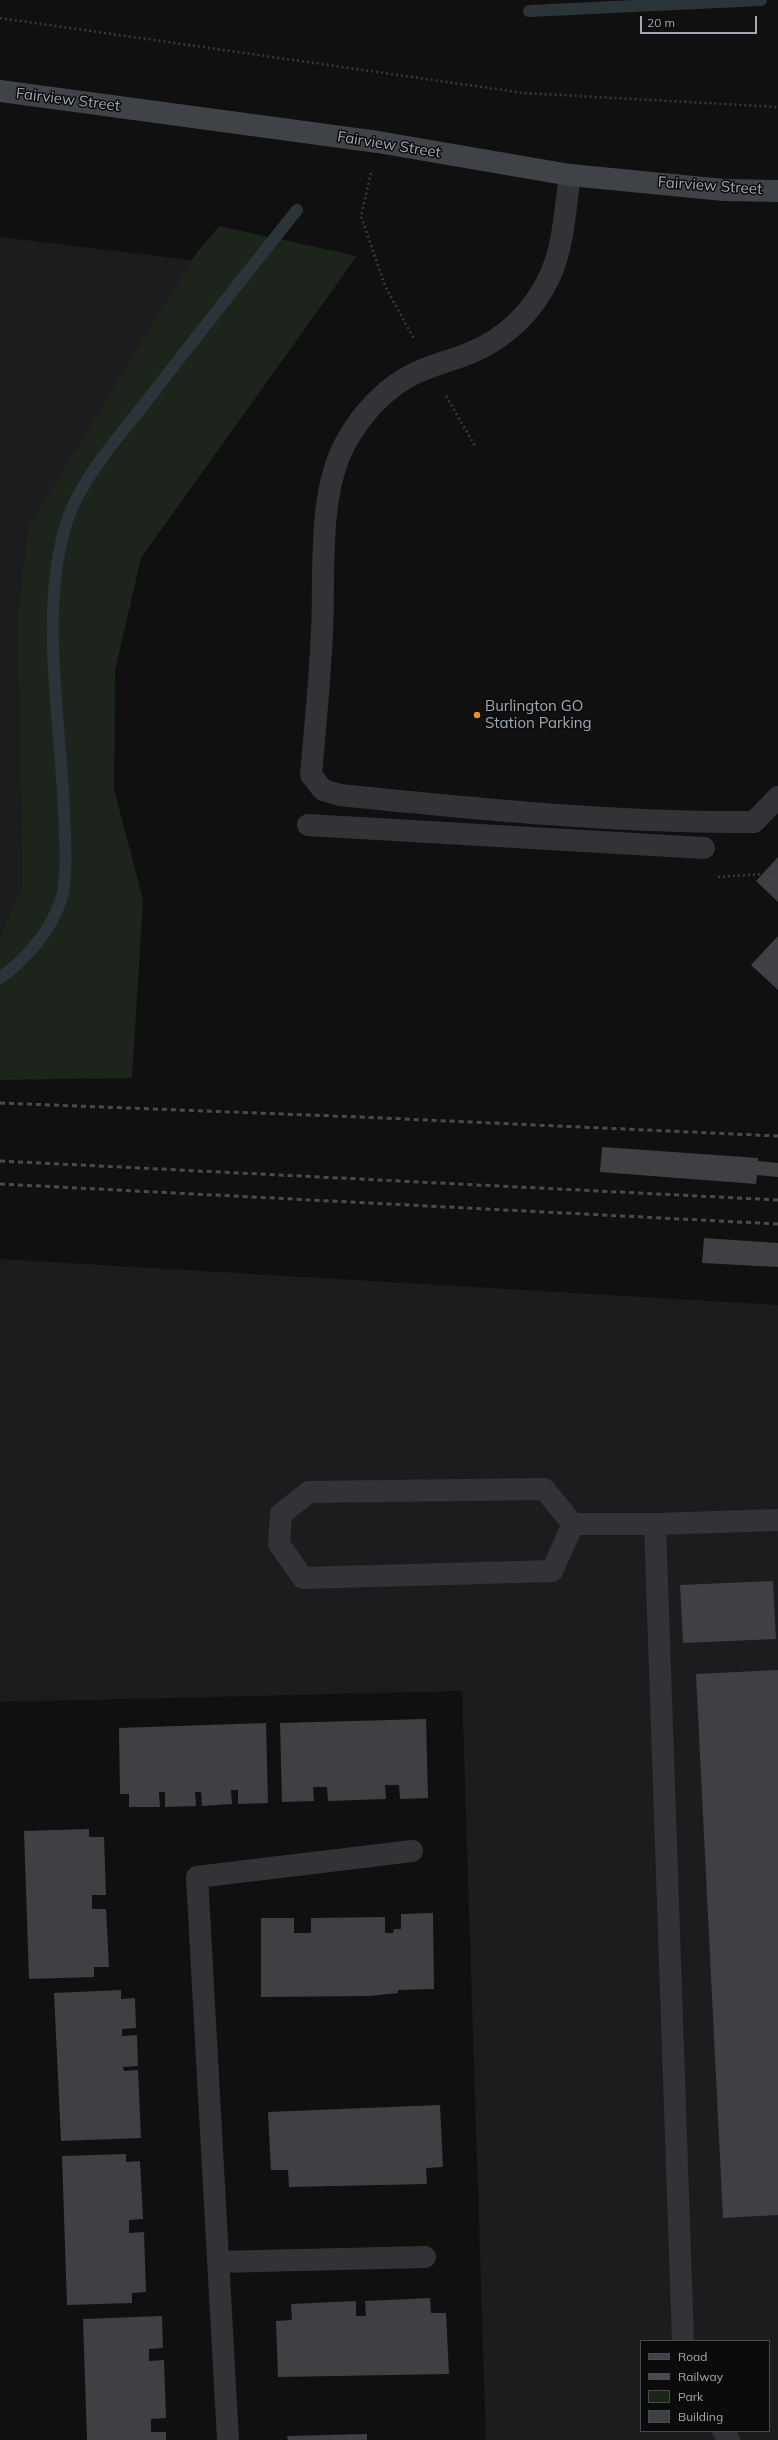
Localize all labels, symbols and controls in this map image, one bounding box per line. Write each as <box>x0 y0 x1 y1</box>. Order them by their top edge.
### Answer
scale bar <box>642 8 759 34</box>
text: 20 m <box>647 15 675 30</box>
street label: Fairview Street <box>15 85 121 115</box>
street label: Fairview Street <box>336 128 442 162</box>
street label: Fairview Street <box>657 173 763 199</box>
place label: Burlington GO Station Parking <box>485 697 592 732</box>
marker: Burlington GO Station Parking <box>472 710 482 720</box>
legend <box>640 2340 770 2432</box>
text: Road <box>678 2349 707 2364</box>
text: Railway <box>678 2369 723 2384</box>
text: Park <box>678 2389 703 2404</box>
text: Building <box>678 2409 723 2424</box>

